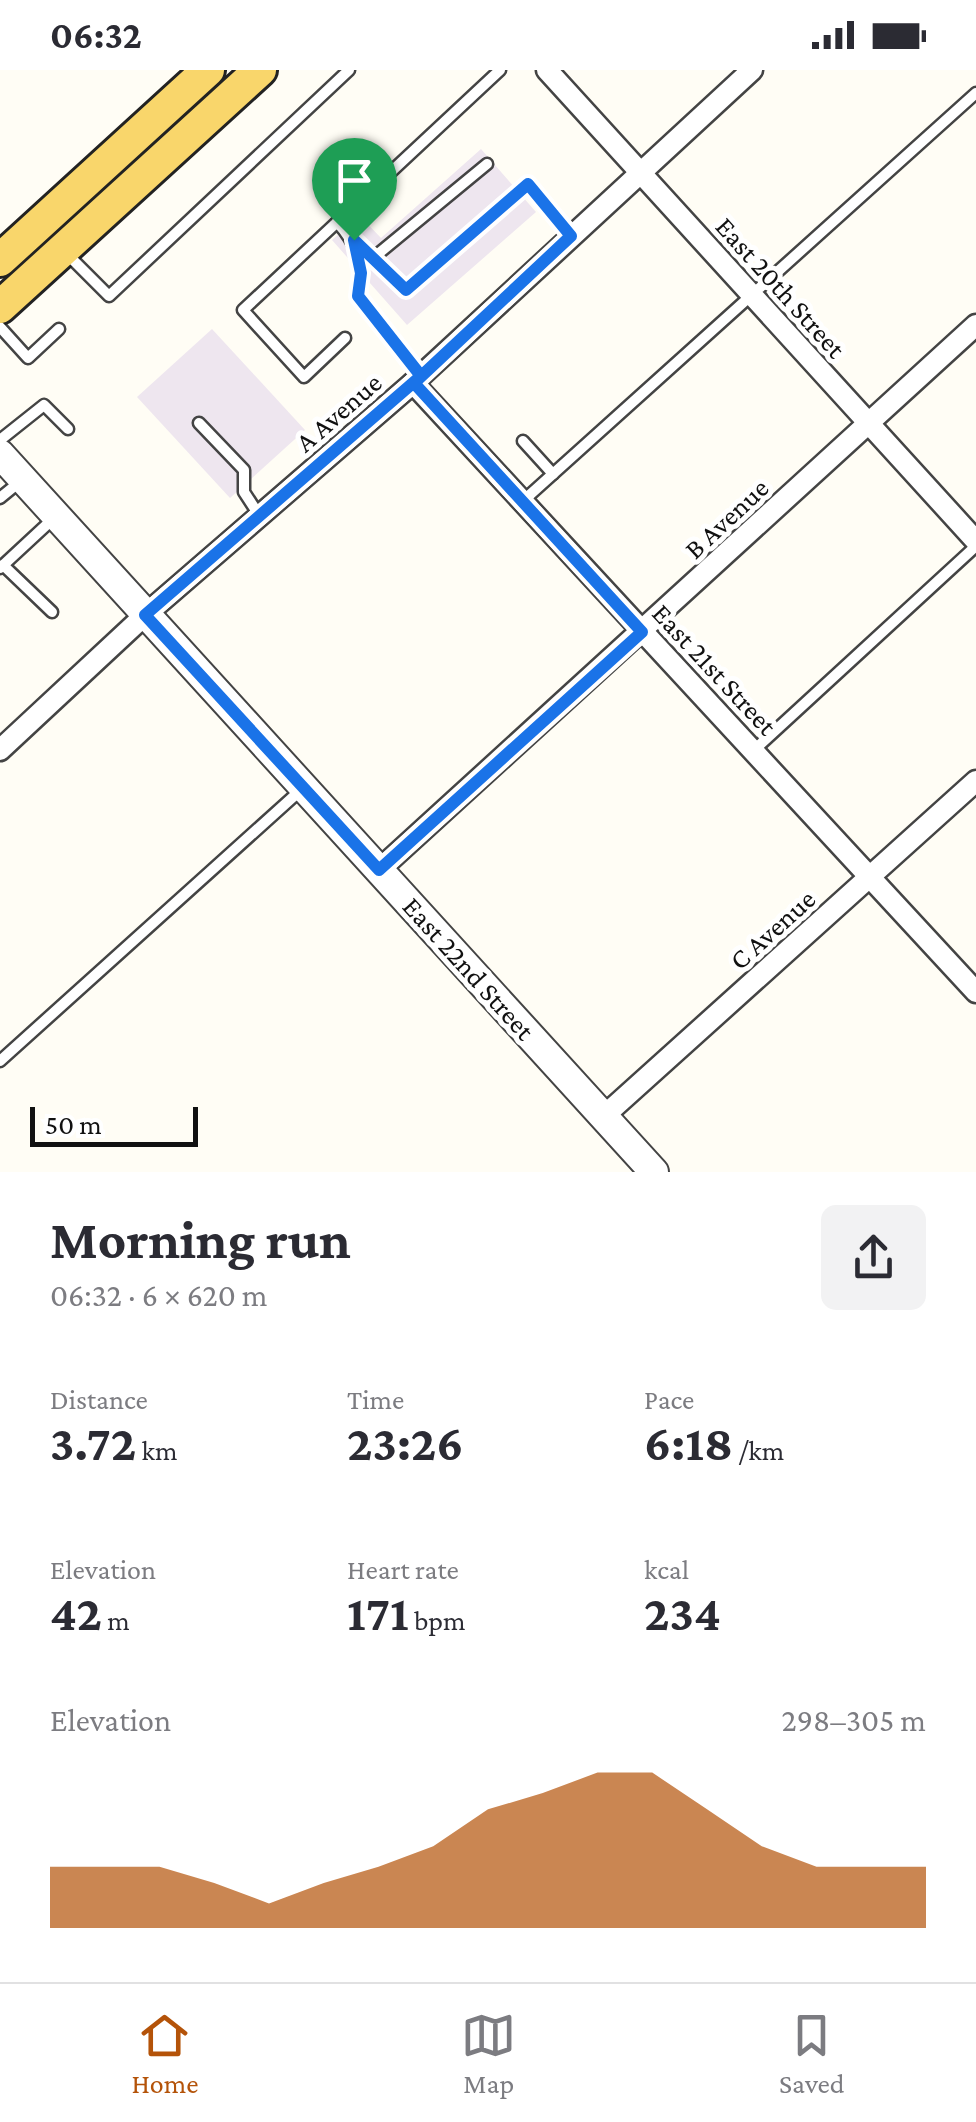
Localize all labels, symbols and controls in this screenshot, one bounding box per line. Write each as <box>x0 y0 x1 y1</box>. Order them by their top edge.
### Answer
text: 06:32 <box>50 14 142 56</box>
pin <box>312 138 397 241</box>
icon: arrive <box>327 153 382 208</box>
street label: East 20th Street <box>710 211 852 364</box>
street label: A Avenue <box>289 367 388 458</box>
street label: B Avenue <box>678 472 775 565</box>
street label: East 21st Street <box>646 598 784 742</box>
street label: C Avenue <box>723 883 821 976</box>
street label: East 22nd Street <box>397 891 541 1046</box>
scale bar <box>30 1102 198 1146</box>
text: 50 m <box>45 1109 102 1140</box>
button: share <box>821 1205 926 1310</box>
text: Morning run <box>50 1209 351 1270</box>
text: 06:32 · 6 × 620 m <box>50 1277 267 1313</box>
text: Distance <box>50 1384 148 1415</box>
text: Time <box>347 1384 404 1415</box>
text: Pace <box>644 1384 694 1415</box>
text: 3.72 <box>50 1415 136 1471</box>
text: 23:26 <box>347 1415 464 1471</box>
text: 6:18 <box>644 1415 733 1471</box>
text: km <box>136 1435 177 1466</box>
text: /km <box>733 1435 784 1466</box>
text: Elevation <box>50 1554 156 1585</box>
text: Heart rate <box>347 1554 459 1585</box>
text: kcal <box>644 1554 689 1585</box>
text: 42 <box>50 1585 102 1641</box>
text: 171 <box>347 1585 409 1641</box>
text: 234 <box>644 1585 721 1641</box>
text: m <box>102 1605 130 1636</box>
text: bpm <box>409 1605 465 1636</box>
text: Elevation <box>50 1702 171 1738</box>
text: 298–305 m <box>782 1702 926 1738</box>
tab: Home <box>131 2008 198 2099</box>
tab: Map <box>461 2008 516 2099</box>
tab: Saved <box>779 2008 845 2099</box>

